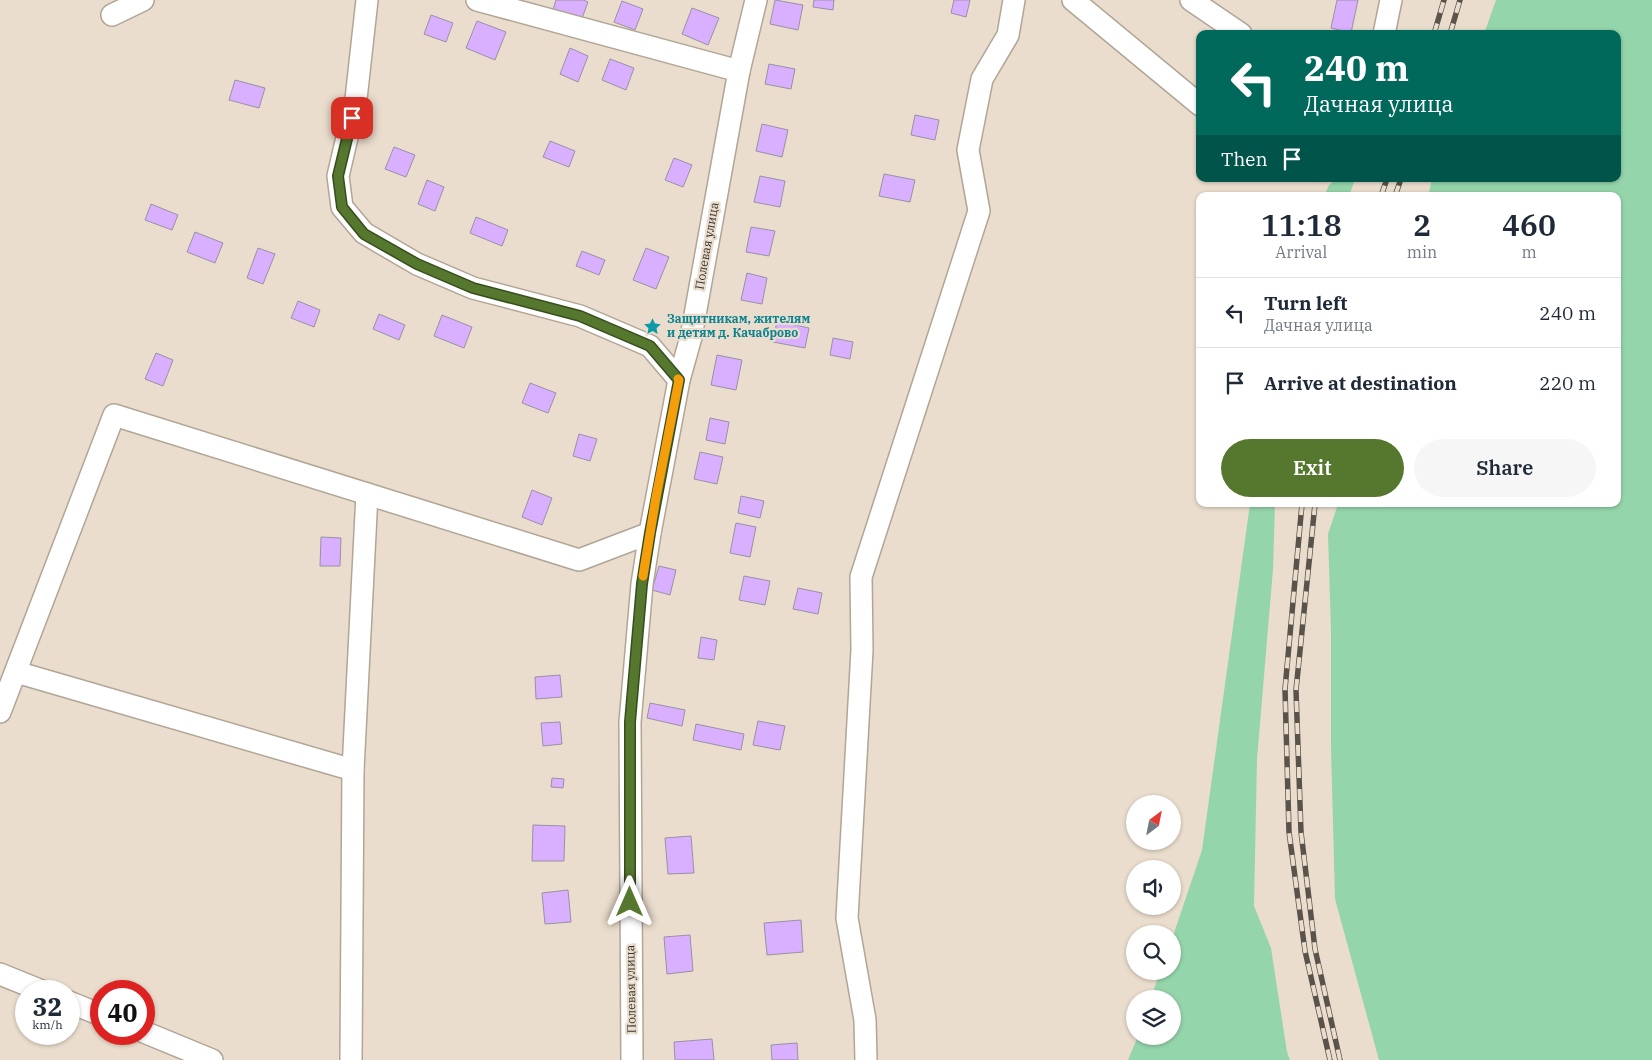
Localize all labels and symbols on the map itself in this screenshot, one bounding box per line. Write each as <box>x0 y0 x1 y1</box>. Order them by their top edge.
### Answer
pin <box>331 97 373 139</box>
street label: Полевая улица <box>691 201 722 291</box>
place label: Защитникам, жителям и детям д. Качаброво <box>667 311 810 340</box>
place icon: Защитникам, жителям и детям д. Качаброво <box>643 316 663 336</box>
north arrow <box>1126 795 1181 850</box>
position arrow <box>603 875 655 927</box>
street label: Полевая улица <box>622 944 639 1033</box>
speed limit sign: 40 <box>90 980 155 1045</box>

